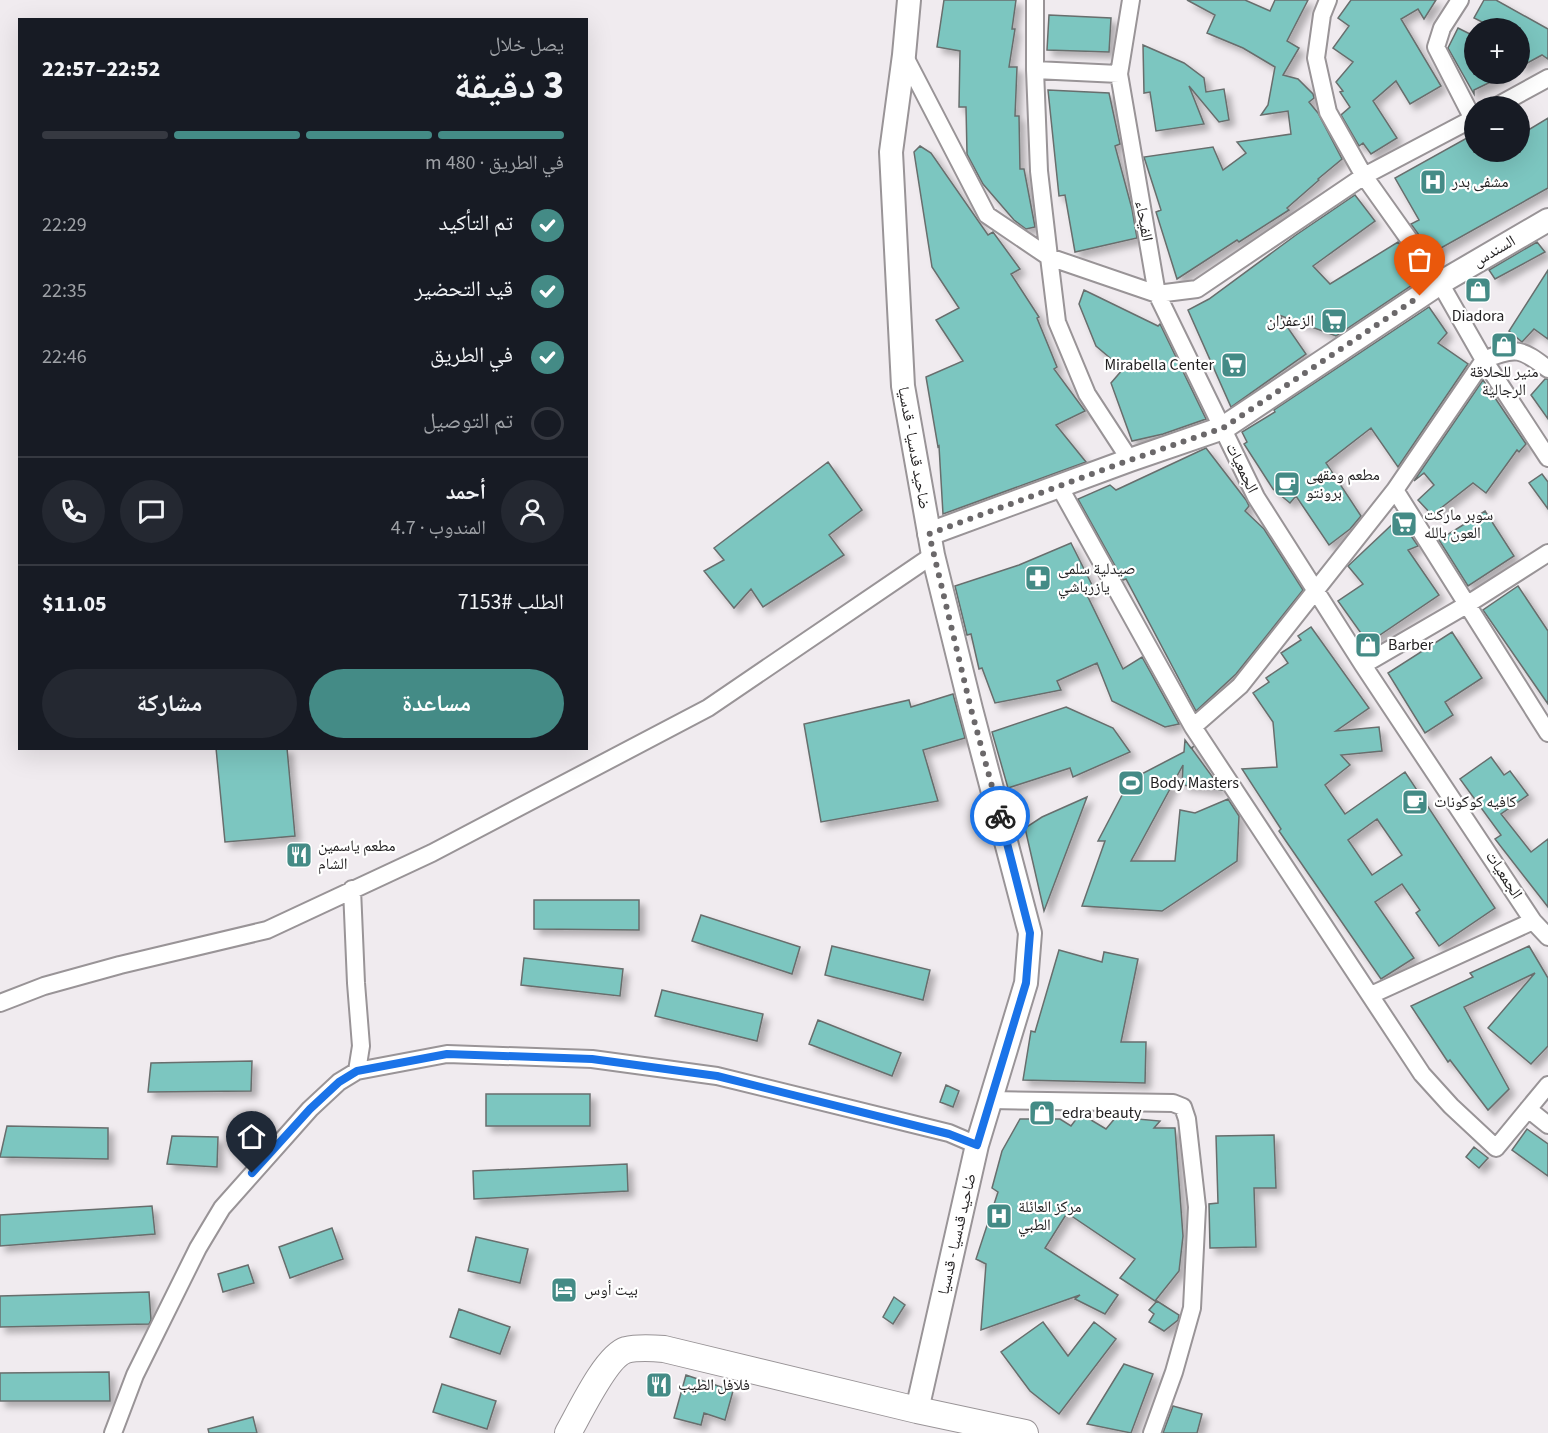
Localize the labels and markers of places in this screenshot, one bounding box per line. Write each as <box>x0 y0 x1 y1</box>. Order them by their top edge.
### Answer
hospital icon: مشفى بدر <box>1418 167 1448 197</box>
place label: مشفى بدر <box>1451 171 1508 193</box>
pin <box>1394 234 1445 296</box>
shop icon: Diadora <box>1463 275 1493 305</box>
place label: Diadora <box>1452 305 1504 327</box>
supermarket icon: الزعفران <box>1319 306 1349 336</box>
place label: الزعفران <box>1266 310 1314 332</box>
shop icon: منير للحلاقة الرجالية <box>1489 330 1519 360</box>
supermarket icon: Mirabella Center <box>1219 350 1249 380</box>
place label: Mirabella Center <box>1104 354 1214 376</box>
place label: منير للحلاقة الرجالية <box>1469 361 1539 401</box>
place label: مطعم ومقهى برونتو <box>1306 464 1380 504</box>
cafe icon: مطعم ومقهى برونتو <box>1272 469 1302 499</box>
place label: سوبر ماركت العون بالله <box>1424 504 1493 544</box>
supermarket icon: سوبر ماركت العون بالله <box>1389 509 1419 539</box>
place label: صيدلية سلمى يازرباشي <box>1058 558 1136 599</box>
pharmacy icon: صيدلية سلمى يازرباشي <box>1023 563 1053 593</box>
shop icon: Barber <box>1353 630 1383 660</box>
place label: Barber <box>1388 634 1434 656</box>
sports icon: Body Masters <box>1116 768 1146 798</box>
place label: Body Masters <box>1150 772 1239 794</box>
cafe icon: كافيه كوكونات <box>1400 787 1430 817</box>
place label: كافيه كوكونات <box>1434 791 1517 813</box>
place label: مطعم ياسمين الشام <box>318 835 395 875</box>
restaurant icon: مطعم ياسمين الشام <box>284 840 314 870</box>
shop icon: edra beauty <box>1027 1098 1057 1128</box>
place label: edra beauty <box>1062 1102 1142 1124</box>
pin <box>226 1111 277 1173</box>
place label: مركز العائلة الطبي <box>1018 1196 1082 1237</box>
hospital icon: مركز العائلة الطبي <box>984 1201 1014 1231</box>
hotel icon: بيت أوس <box>549 1275 579 1305</box>
place label: بيت أوس <box>584 1279 638 1301</box>
restaurant icon: فلافل الطيب <box>644 1370 674 1400</box>
place label: فلافل الطيب <box>678 1374 750 1396</box>

